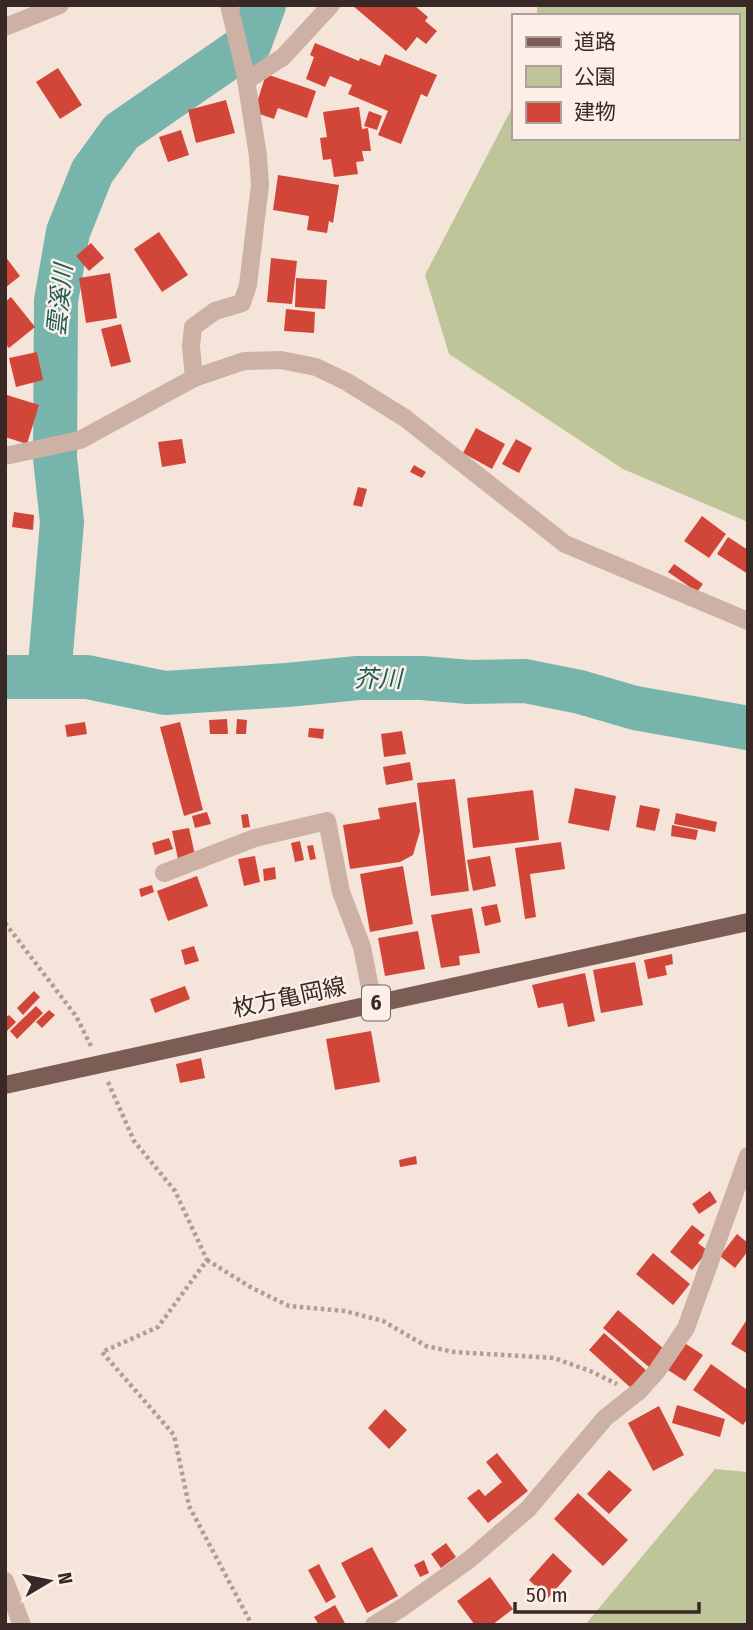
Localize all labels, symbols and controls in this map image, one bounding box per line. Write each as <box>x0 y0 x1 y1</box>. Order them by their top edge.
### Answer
legend <box>512 14 739 140</box>
text: 道路 <box>574 29 616 55</box>
text: 公園 <box>574 64 616 90</box>
text: 建物 <box>574 99 616 125</box>
water label: 雲溪川 <box>42 260 78 337</box>
water label: 芥川 <box>354 665 405 693</box>
street label: 枚方亀岡線 <box>230 971 348 1023</box>
road number: 6 <box>362 986 390 1020</box>
north arrow <box>14 1546 84 1616</box>
scale bar <box>515 1570 699 1614</box>
text: N <box>53 1571 78 1586</box>
text: 50 m <box>526 1582 568 1608</box>

